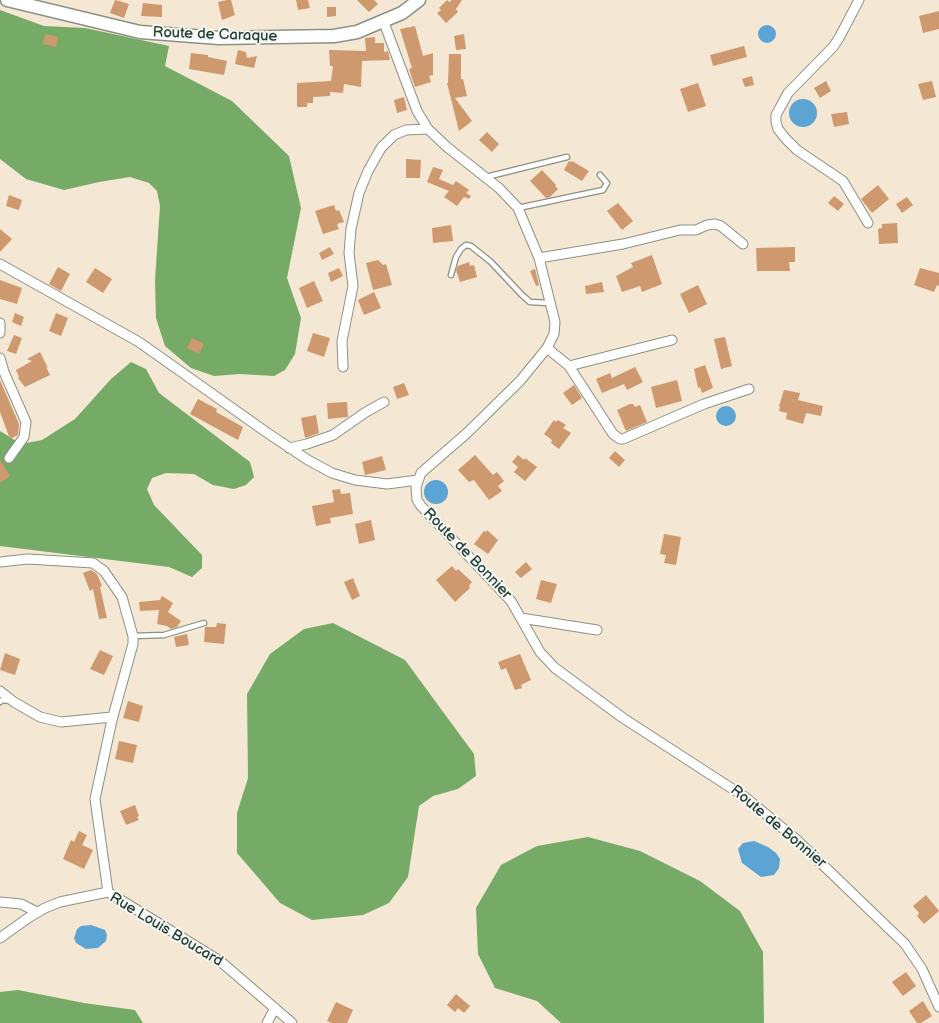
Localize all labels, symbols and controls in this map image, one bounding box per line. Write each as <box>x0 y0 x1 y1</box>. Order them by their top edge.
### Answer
street label: Route de Caraque <box>152 24 278 46</box>
street label: Route de Bonnier <box>419 505 515 603</box>
street label: Route de Bonnier <box>726 782 830 872</box>
street label: Rue Louis Boucard <box>106 889 226 971</box>

